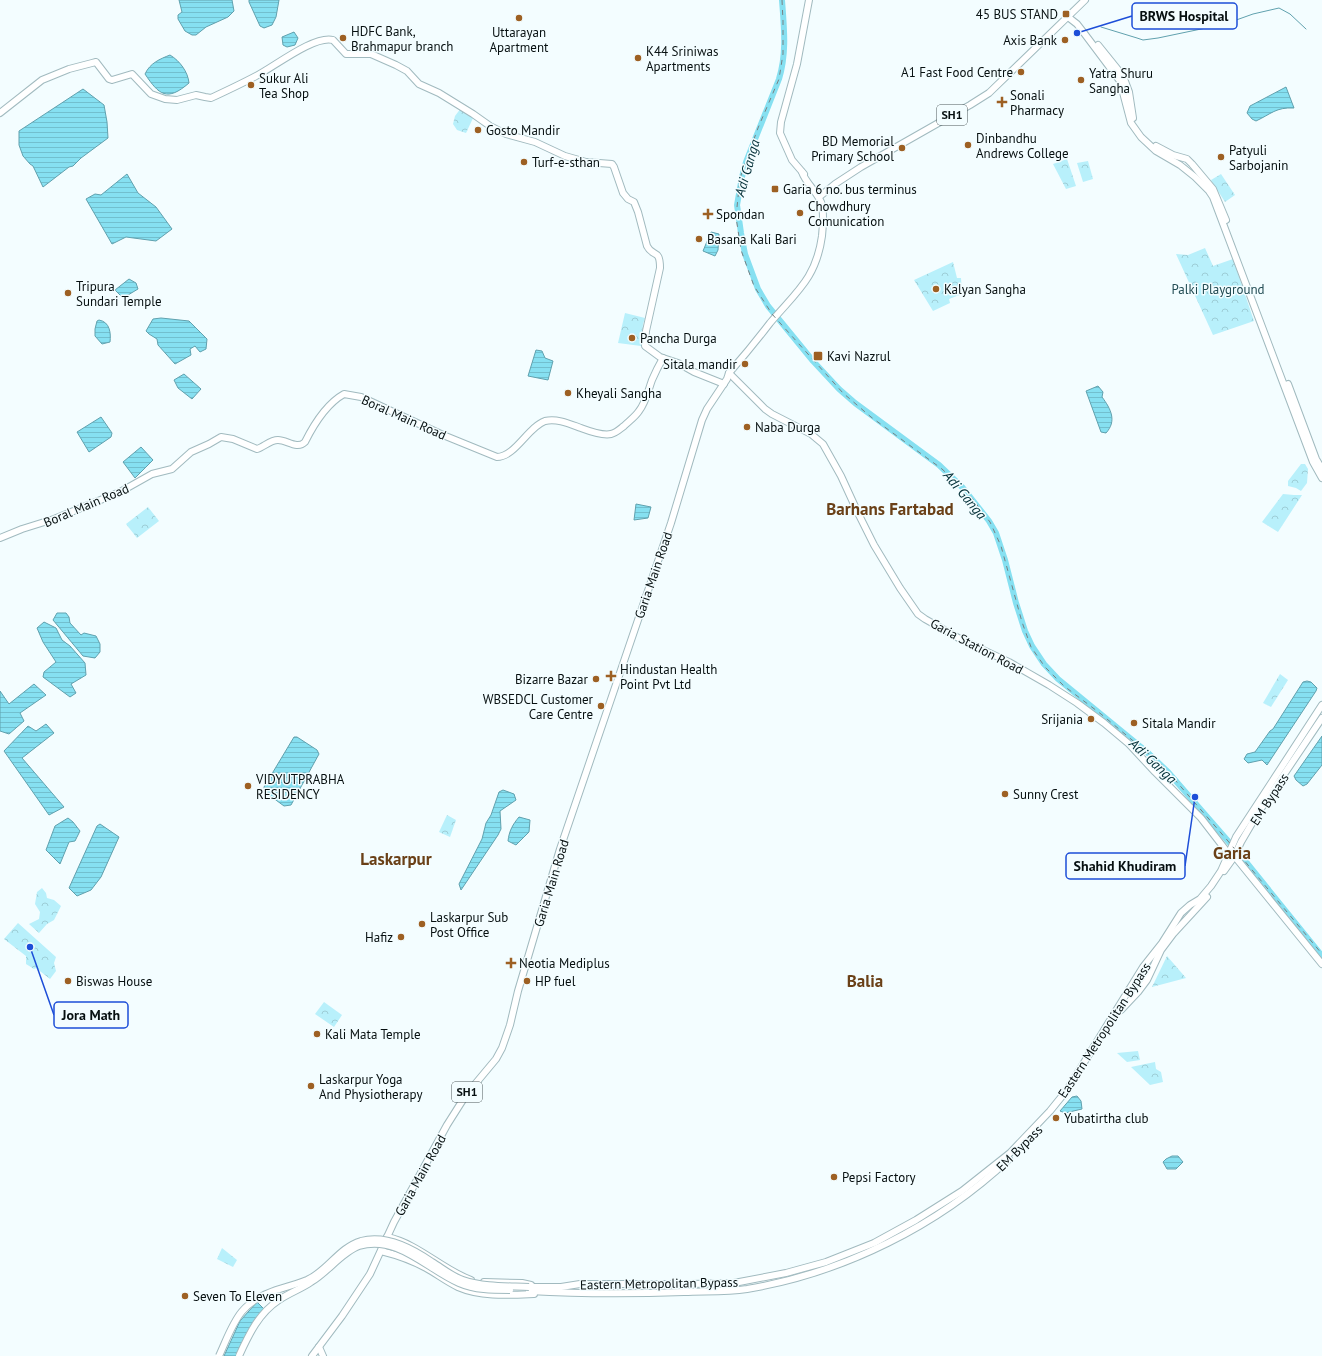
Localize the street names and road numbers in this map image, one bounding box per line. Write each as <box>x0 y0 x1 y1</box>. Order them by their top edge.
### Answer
road number: SH1 <box>937 105 967 125</box>
street label: Boral Main Road <box>359 391 449 444</box>
street label: Boral Main Road <box>41 480 131 531</box>
street label: Garia Main Road <box>631 530 676 621</box>
street label: Garia Station Road <box>927 615 1026 678</box>
street label: EM Bypass <box>1246 770 1293 829</box>
street label: Garia Main Road <box>530 837 573 929</box>
street label: Eastern Metropolitan Bypass <box>1054 959 1155 1101</box>
road number: SH1 <box>452 1082 482 1102</box>
street label: EM Bypass <box>993 1122 1046 1175</box>
street label: Garia Main Road <box>391 1132 450 1219</box>
street label: Eastern Metropolitan Bypass <box>580 1274 738 1293</box>

